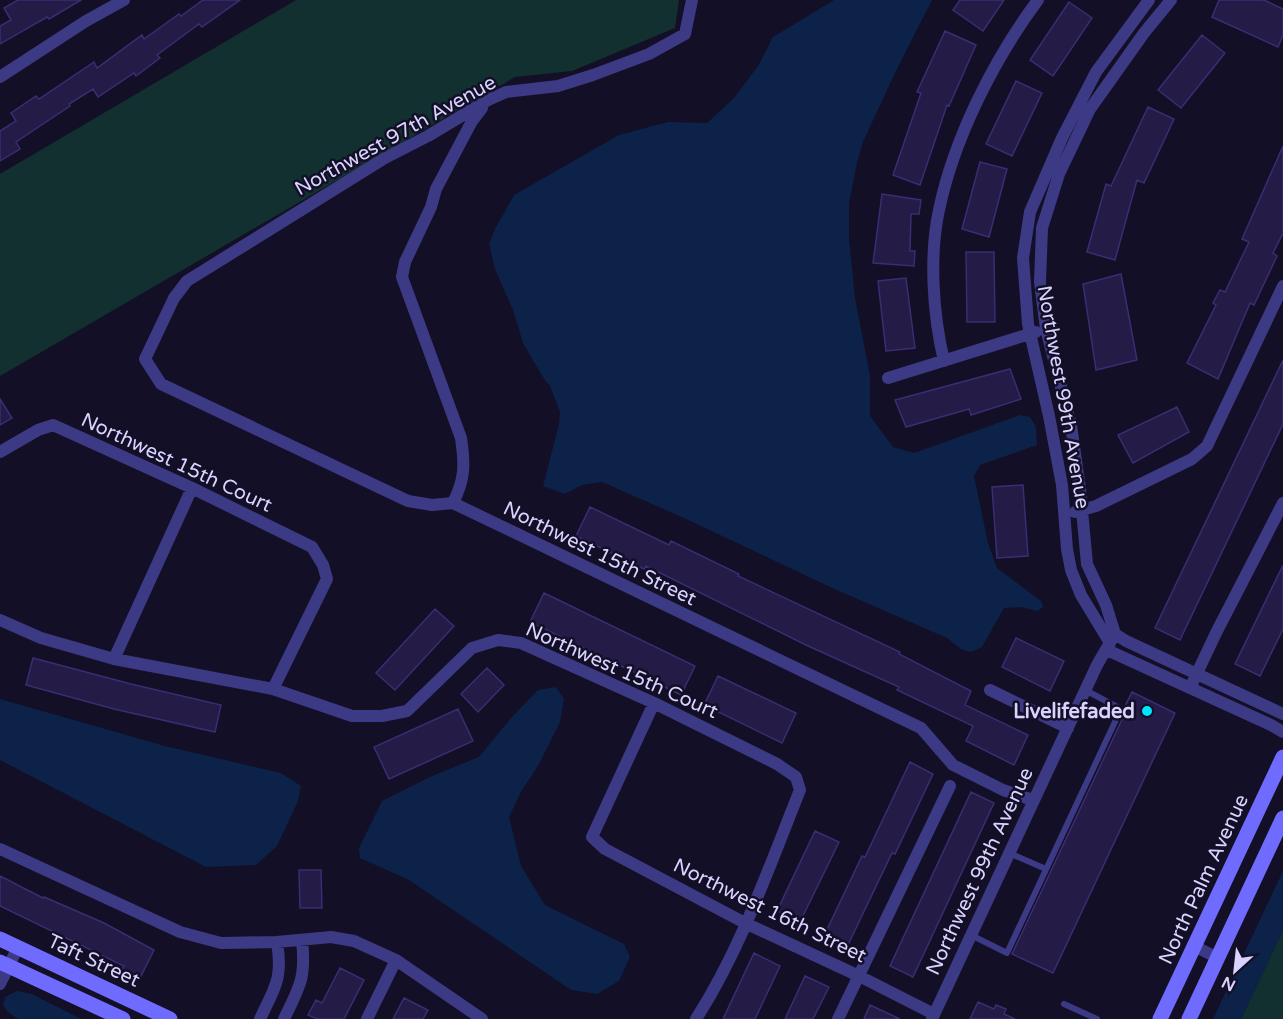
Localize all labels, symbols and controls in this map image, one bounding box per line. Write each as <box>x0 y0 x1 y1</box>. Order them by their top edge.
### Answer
street label: Northwest 97th Avenue <box>291 71 500 201</box>
street label: Northwest 99th Avenue <box>1032 284 1094 511</box>
street label: Northwest 15th Court <box>77 408 276 518</box>
street label: Northwest 15th Street <box>499 497 700 611</box>
street label: Northwest 15th Court <box>522 618 722 724</box>
place label: Livelifefaded <box>1013 700 1135 724</box>
marker: Livelifefaded <box>1140 704 1154 718</box>
street label: Northwest 99th Avenue <box>921 764 1039 979</box>
street label: North Palm Avenue <box>1154 791 1254 968</box>
street label: Northwest 16th Street <box>669 854 870 968</box>
street label: Taft Street <box>44 929 144 993</box>
north arrow <box>1205 941 1265 1001</box>
text: N <box>1218 972 1239 995</box>

